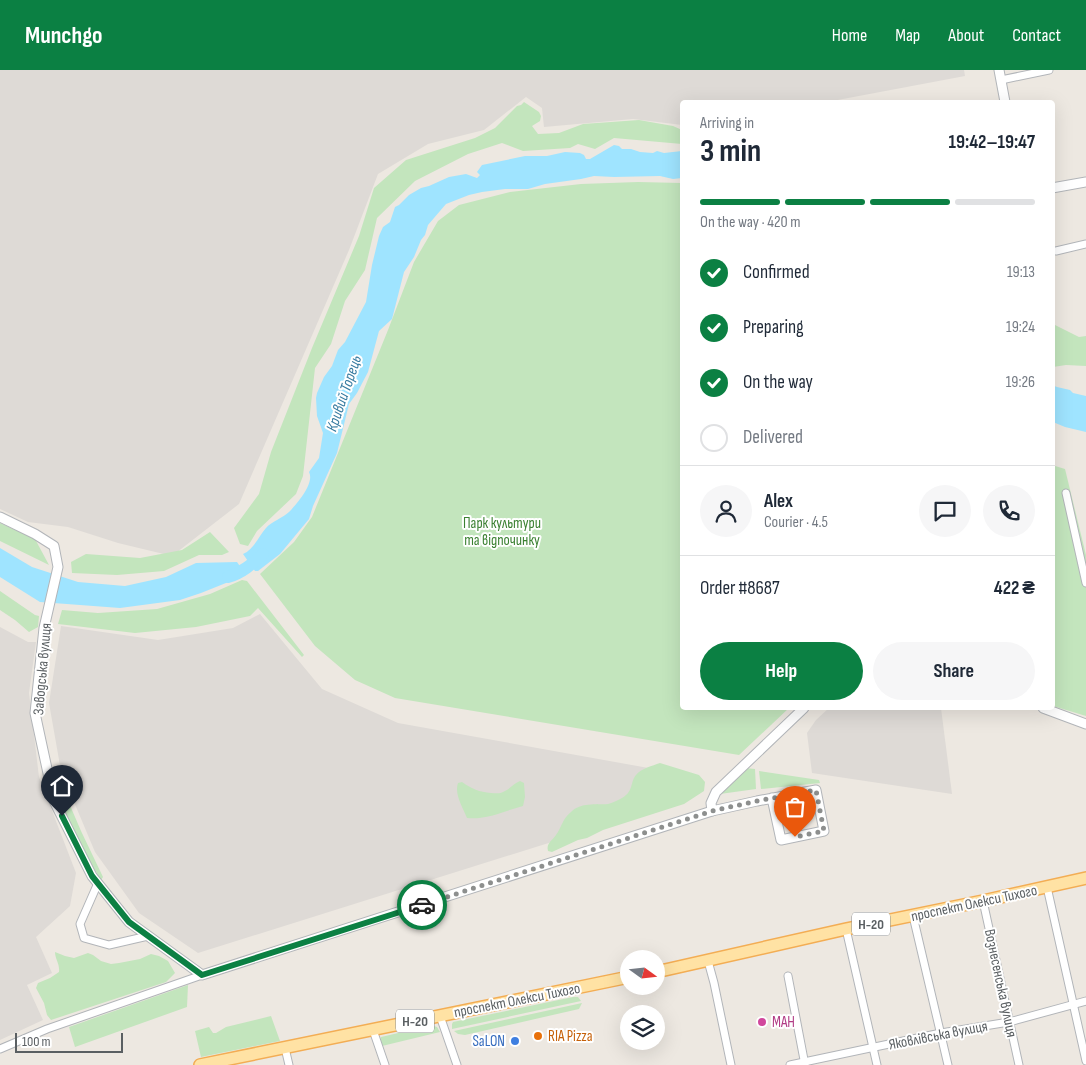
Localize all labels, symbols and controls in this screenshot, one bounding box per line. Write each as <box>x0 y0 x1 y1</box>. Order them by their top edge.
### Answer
text: Munchgo <box>25 21 103 50</box>
text: Home <box>832 25 867 46</box>
text: Map <box>895 25 920 46</box>
text: About <box>948 25 984 46</box>
text: Contact <box>1012 25 1061 46</box>
text: Arriving in <box>700 114 754 133</box>
text: 19:42–19:47 <box>949 131 1035 154</box>
text: 3 min <box>700 132 761 171</box>
text: On the way · 420 m <box>700 213 800 232</box>
icon: check <box>700 259 728 287</box>
text: Confirmed <box>743 261 810 284</box>
text: 19:13 <box>1007 263 1035 282</box>
icon: check <box>700 314 728 342</box>
text: Preparing <box>743 316 804 339</box>
text: 19:24 <box>1006 318 1035 337</box>
water label: Кривий Торець <box>322 353 366 434</box>
icon: check <box>700 369 728 397</box>
text: On the way <box>743 371 813 394</box>
text: 19:26 <box>1006 373 1035 392</box>
text: Delivered <box>743 426 803 449</box>
button: person <box>700 485 752 537</box>
button: chat <box>919 485 971 537</box>
button: phone <box>983 485 1035 537</box>
text: Alex <box>764 490 793 513</box>
text: Courier · 4.5 <box>764 513 828 532</box>
park label: Парк культури та відпочинку <box>463 514 541 550</box>
text: Order #8687 <box>700 577 780 600</box>
text: 422 ₴ <box>994 577 1035 600</box>
street label: Заводська вулиця <box>29 622 56 716</box>
button: Help <box>700 642 863 700</box>
button: Share <box>873 642 1035 700</box>
pin <box>41 765 83 816</box>
icon: home <box>48 772 76 800</box>
pin <box>774 786 816 837</box>
icon: bag <box>781 793 809 821</box>
courier <box>397 880 447 930</box>
street label: проспект Олекси Тихого <box>909 881 1039 926</box>
icon: car <box>408 891 436 919</box>
road number: Н-20 <box>852 912 890 936</box>
street label: Вознесенська вулиця <box>980 927 1021 1039</box>
north arrow <box>620 950 665 995</box>
map controls <box>620 950 665 1050</box>
street label: проспект Олекси Тихого <box>452 979 582 1022</box>
button: layers <box>620 1005 665 1050</box>
road number: Н-20 <box>396 1009 434 1032</box>
place label: МАН <box>772 1013 795 1032</box>
marker: МАН <box>756 1016 768 1028</box>
street label: Яковлівська вулиця <box>887 1017 989 1054</box>
place label: RIA Pizza <box>548 1027 593 1046</box>
scale bar <box>15 1030 122 1053</box>
marker: RIA Pizza <box>532 1030 544 1042</box>
place label: SaLON <box>472 1032 505 1051</box>
text: 100 m <box>22 1033 51 1050</box>
marker: SaLON <box>509 1035 521 1047</box>

